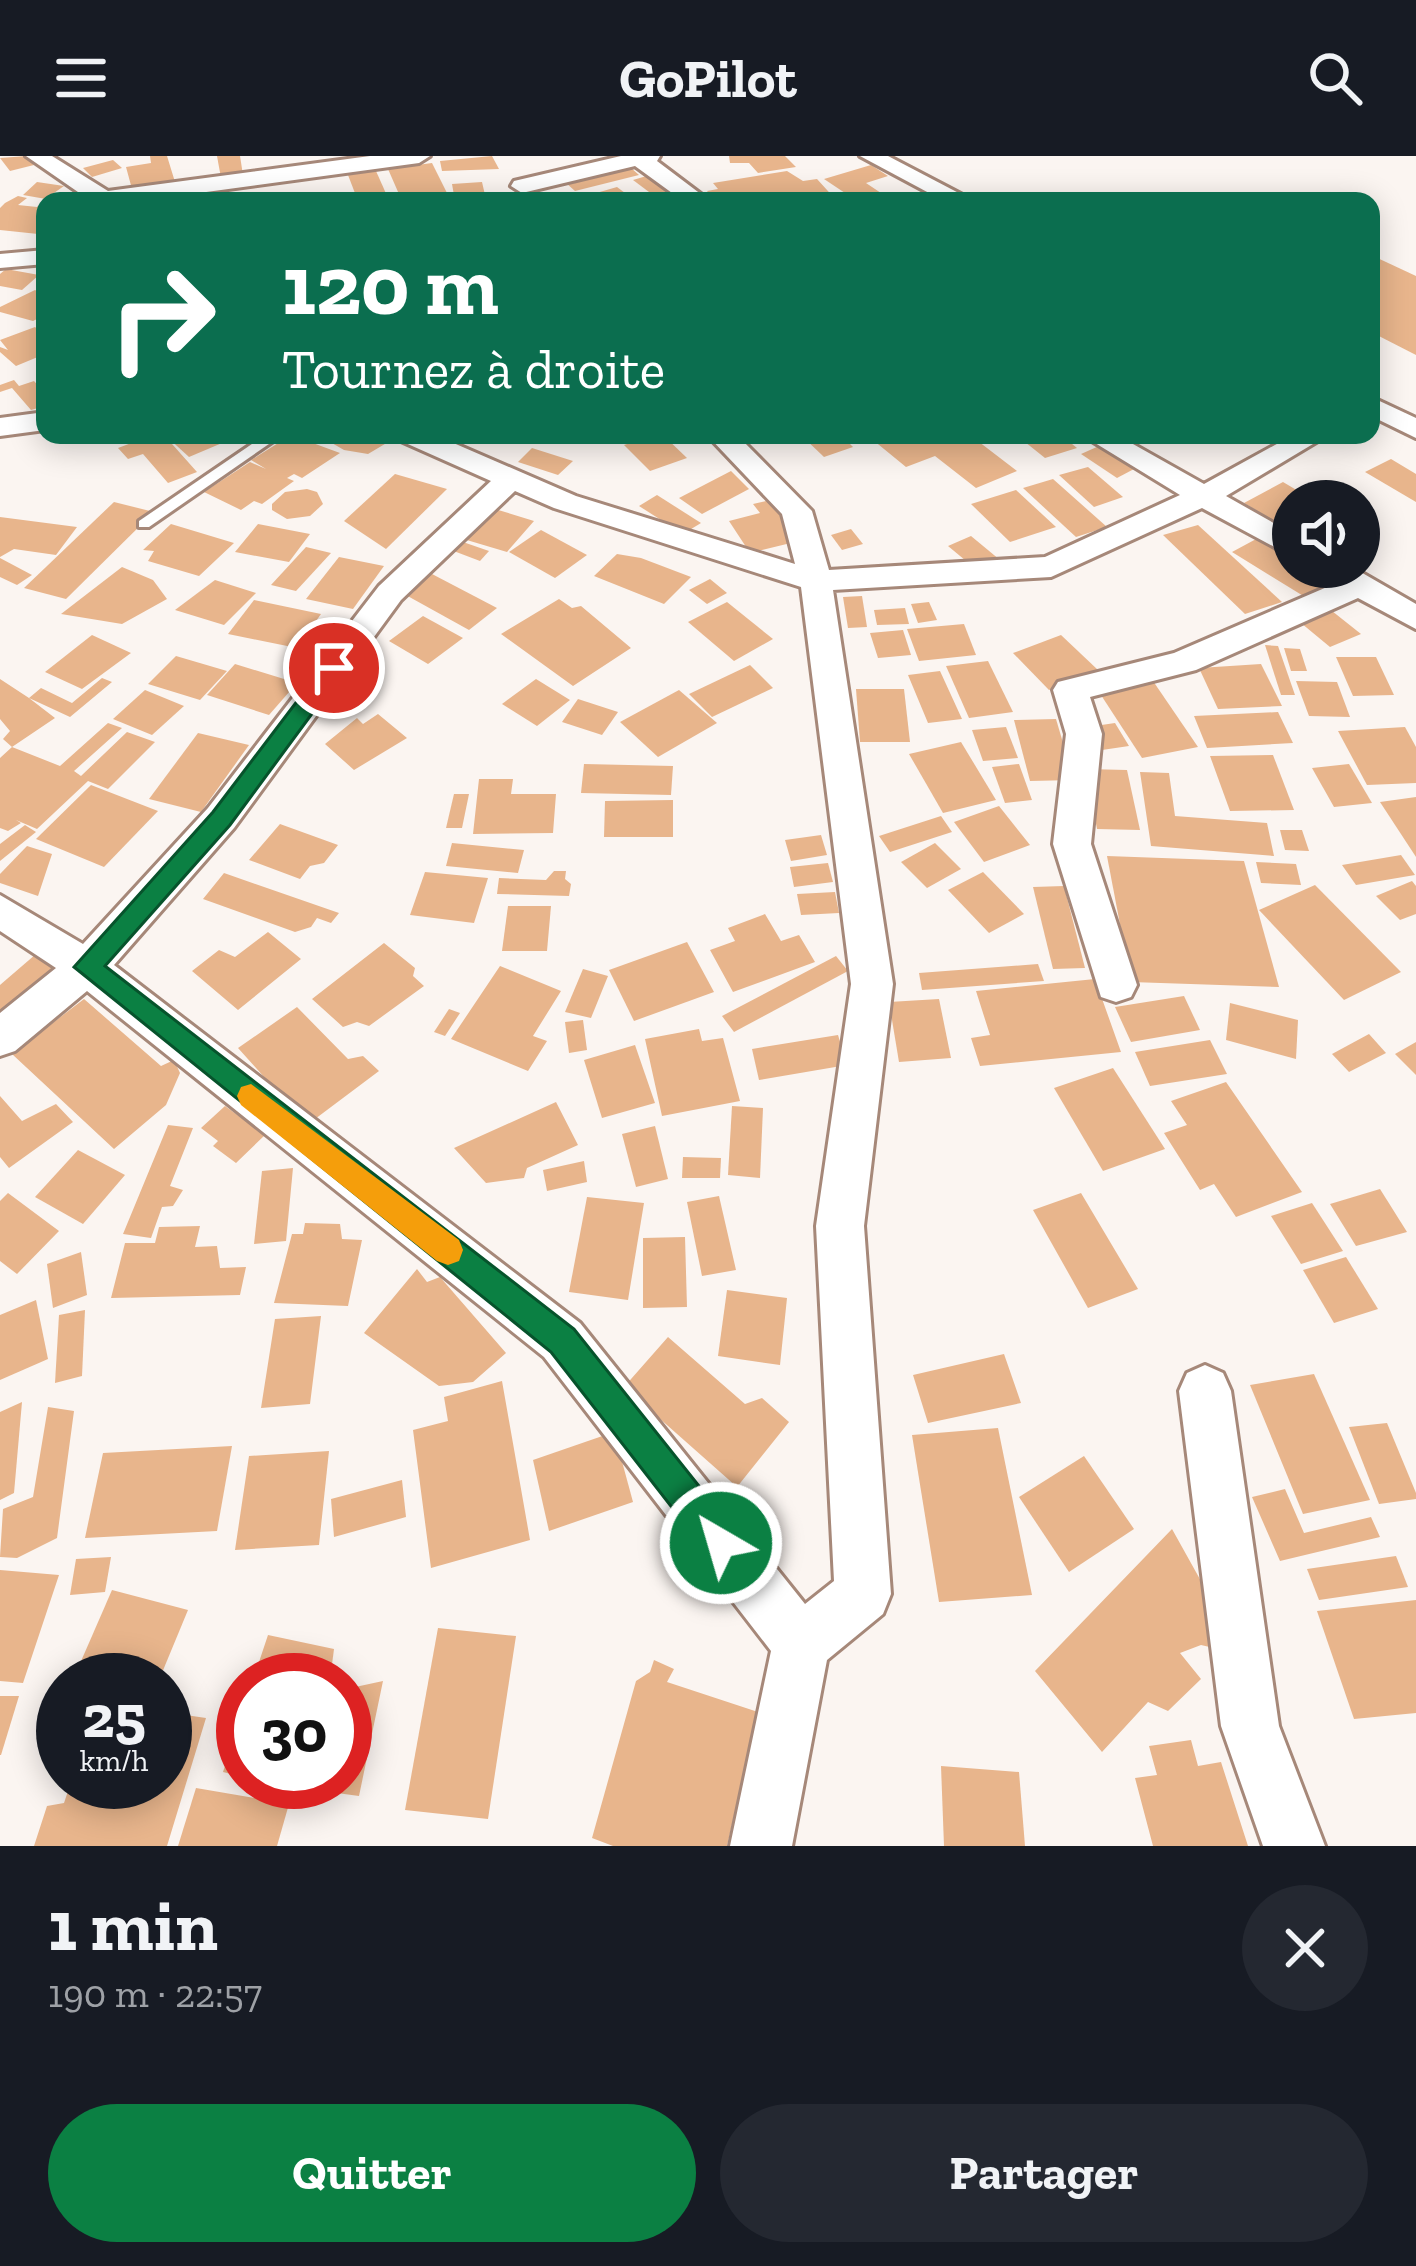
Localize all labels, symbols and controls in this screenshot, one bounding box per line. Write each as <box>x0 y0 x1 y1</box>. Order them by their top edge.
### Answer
icon: menu <box>48 45 114 111</box>
icon: search <box>1302 45 1368 111</box>
text: GoPilot <box>619 46 797 111</box>
text: 120 m <box>282 235 499 336</box>
icon: right <box>84 240 240 396</box>
text: Tournez à droite <box>282 337 665 402</box>
map controls <box>1272 480 1380 588</box>
button: sound <box>1272 480 1380 588</box>
pin <box>283 617 385 719</box>
icon: arrive <box>301 635 367 701</box>
position arrow <box>658 1480 784 1606</box>
speed limit sign: 30 <box>216 1653 372 1809</box>
text: 25 <box>82 1680 146 1752</box>
text: km/h <box>80 1743 148 1779</box>
text: 1 min <box>48 1882 218 1968</box>
button: close <box>1242 1885 1368 2011</box>
text: 190 m · 22:57 <box>48 1970 262 2017</box>
button: Quitter <box>48 2104 696 2242</box>
button: Partager <box>720 2104 1368 2242</box>

